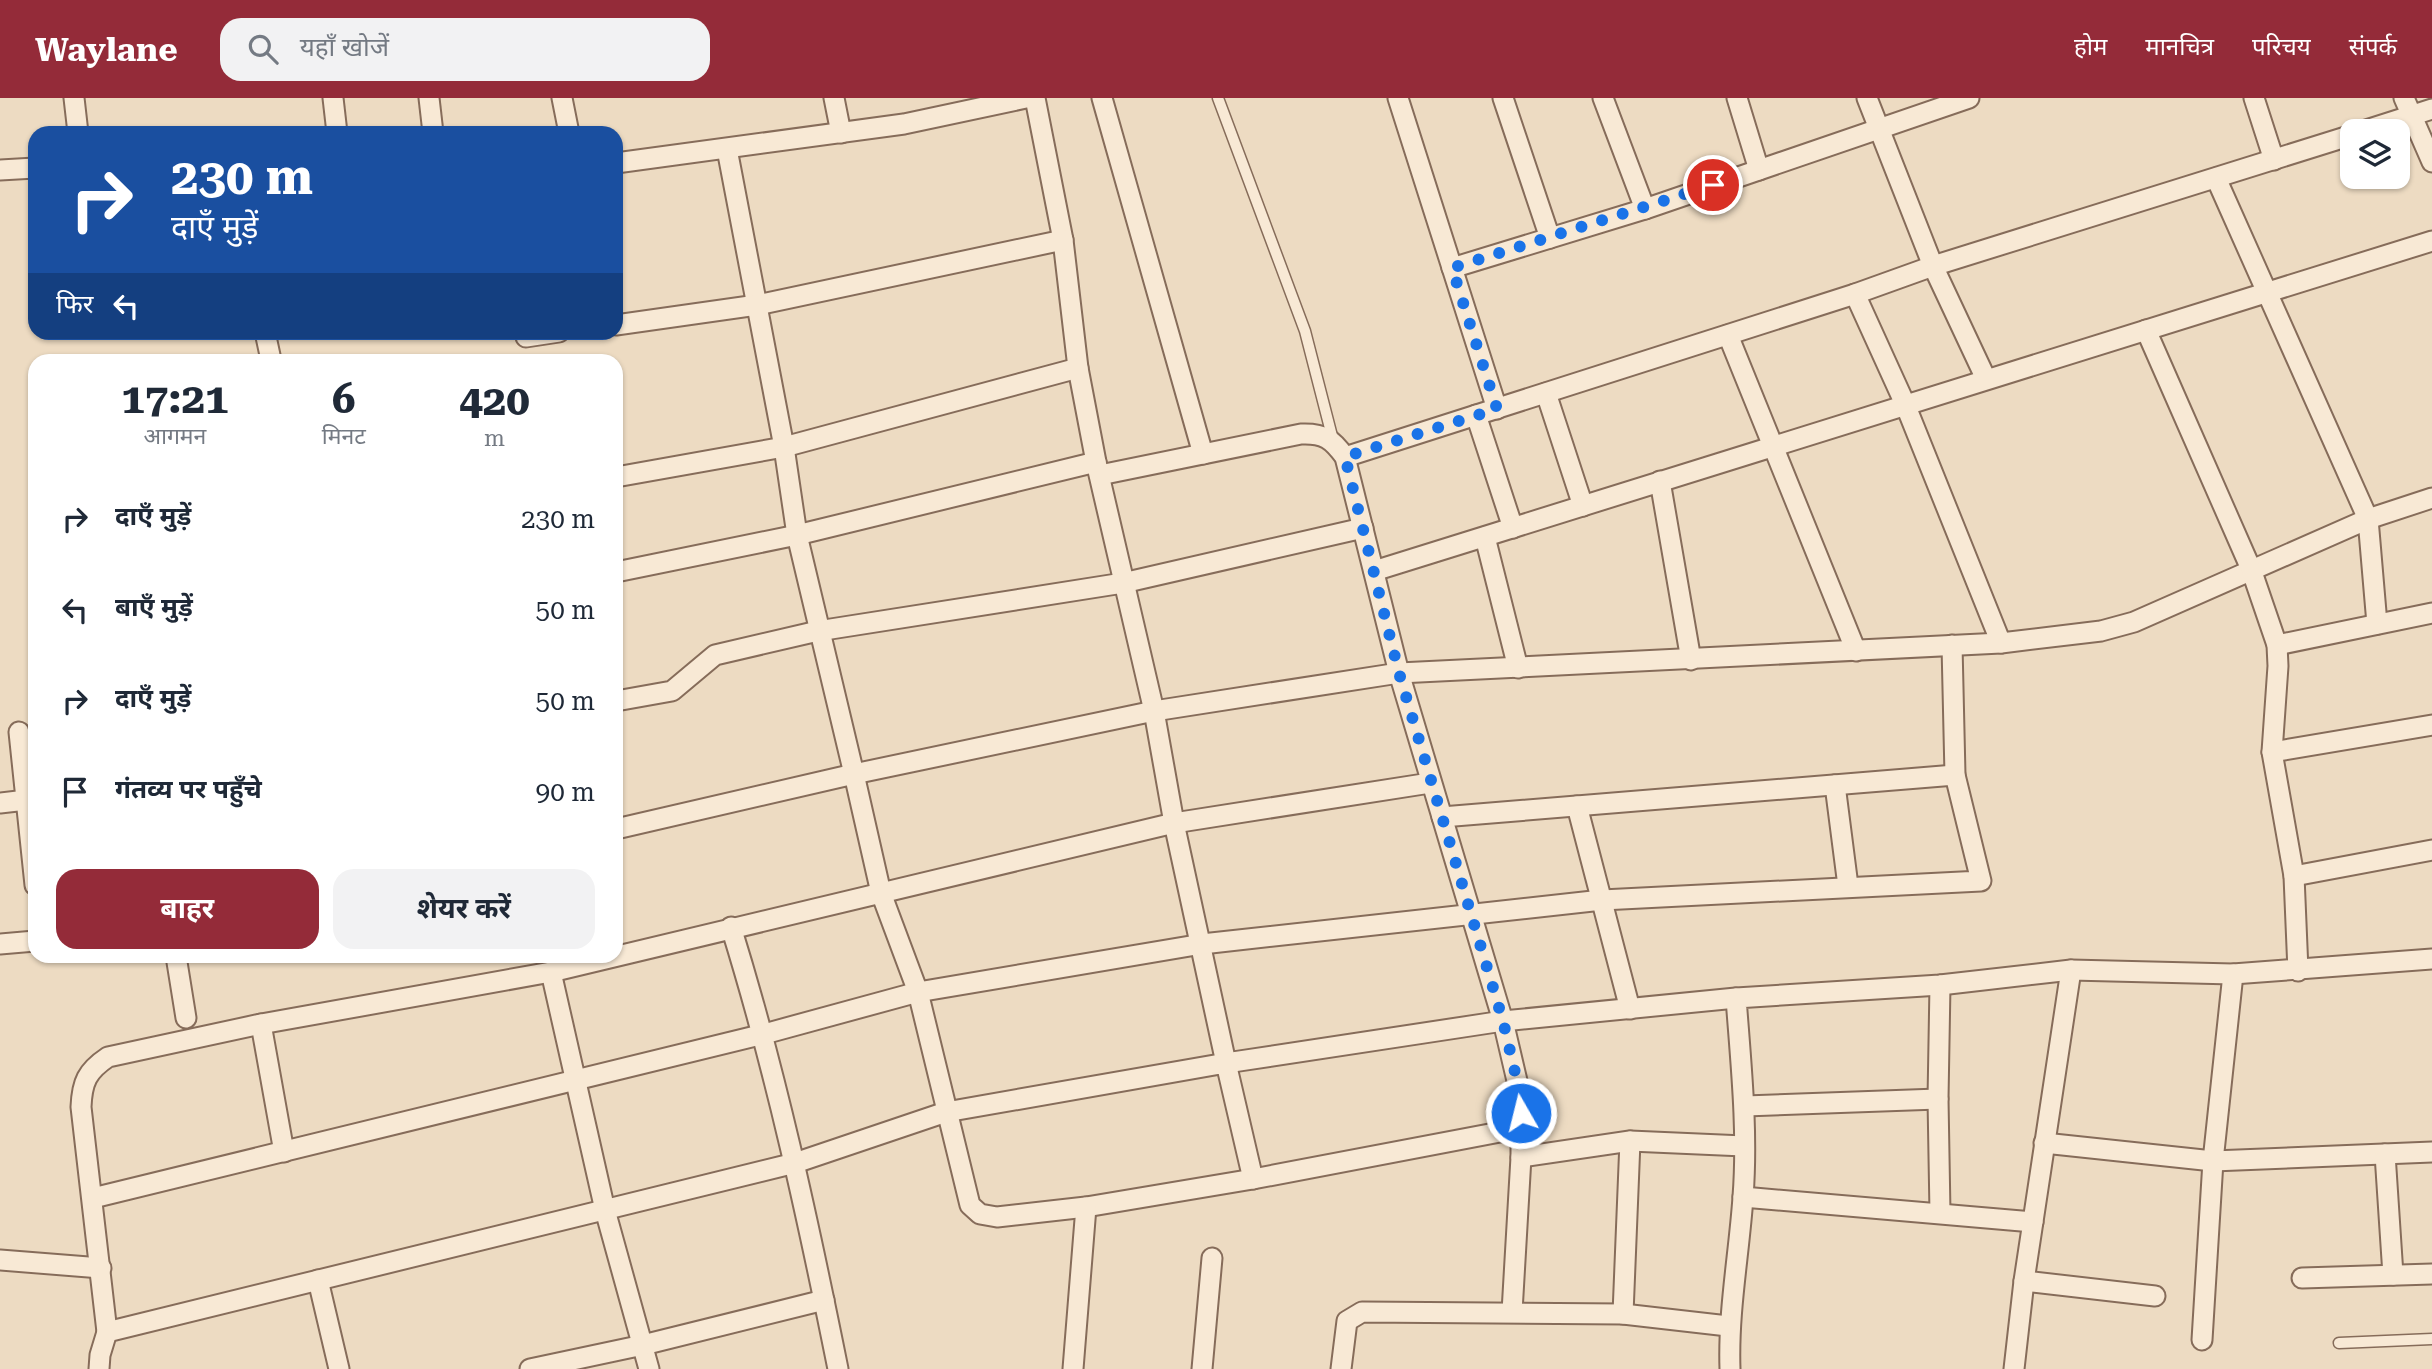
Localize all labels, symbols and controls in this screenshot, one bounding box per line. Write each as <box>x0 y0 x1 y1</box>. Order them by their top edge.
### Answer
search box <box>220 18 710 81</box>
text: Waylane <box>35 30 178 69</box>
icon: search <box>244 30 282 68</box>
text: यहाँ खोजें <box>300 32 389 62</box>
text: होम <box>2074 33 2107 61</box>
text: मानचित्र <box>2145 33 2214 61</box>
text: परिचय <box>2252 33 2311 61</box>
text: संपर्क <box>2349 33 2397 61</box>
map controls <box>2340 119 2410 189</box>
button: layers <box>2340 119 2410 189</box>
text: 230 m <box>171 149 313 206</box>
icon: right <box>56 154 147 245</box>
pin <box>1683 155 1743 215</box>
icon: arrive <box>1694 166 1732 204</box>
text: दाएँ मुड़ें <box>171 208 258 246</box>
icon: left <box>107 287 145 325</box>
text: फिर <box>56 289 93 319</box>
text: 17:21 <box>121 374 229 423</box>
text: 6 <box>332 374 356 423</box>
text: 420 <box>459 376 530 425</box>
text: आगमन <box>143 423 206 450</box>
text: मिनट <box>322 423 366 450</box>
text: m <box>484 425 505 452</box>
icon: right <box>56 500 94 538</box>
text: दाएँ मुड़ें <box>115 501 191 531</box>
text: 230 m <box>521 504 595 534</box>
icon: left <box>56 591 94 629</box>
text: बाएँ मुड़ें <box>115 592 193 622</box>
text: 50 m <box>536 595 595 625</box>
icon: right <box>56 682 94 720</box>
text: दाएँ मुड़ें <box>115 683 191 713</box>
text: 50 m <box>536 686 595 716</box>
icon: arrive <box>56 773 94 811</box>
text: गंतव्य पर पहुँचे <box>115 774 262 804</box>
text: 90 m <box>536 777 595 807</box>
button: बाहर <box>56 869 319 949</box>
button: शेयर करें <box>333 869 595 949</box>
position arrow <box>1484 1076 1558 1150</box>

